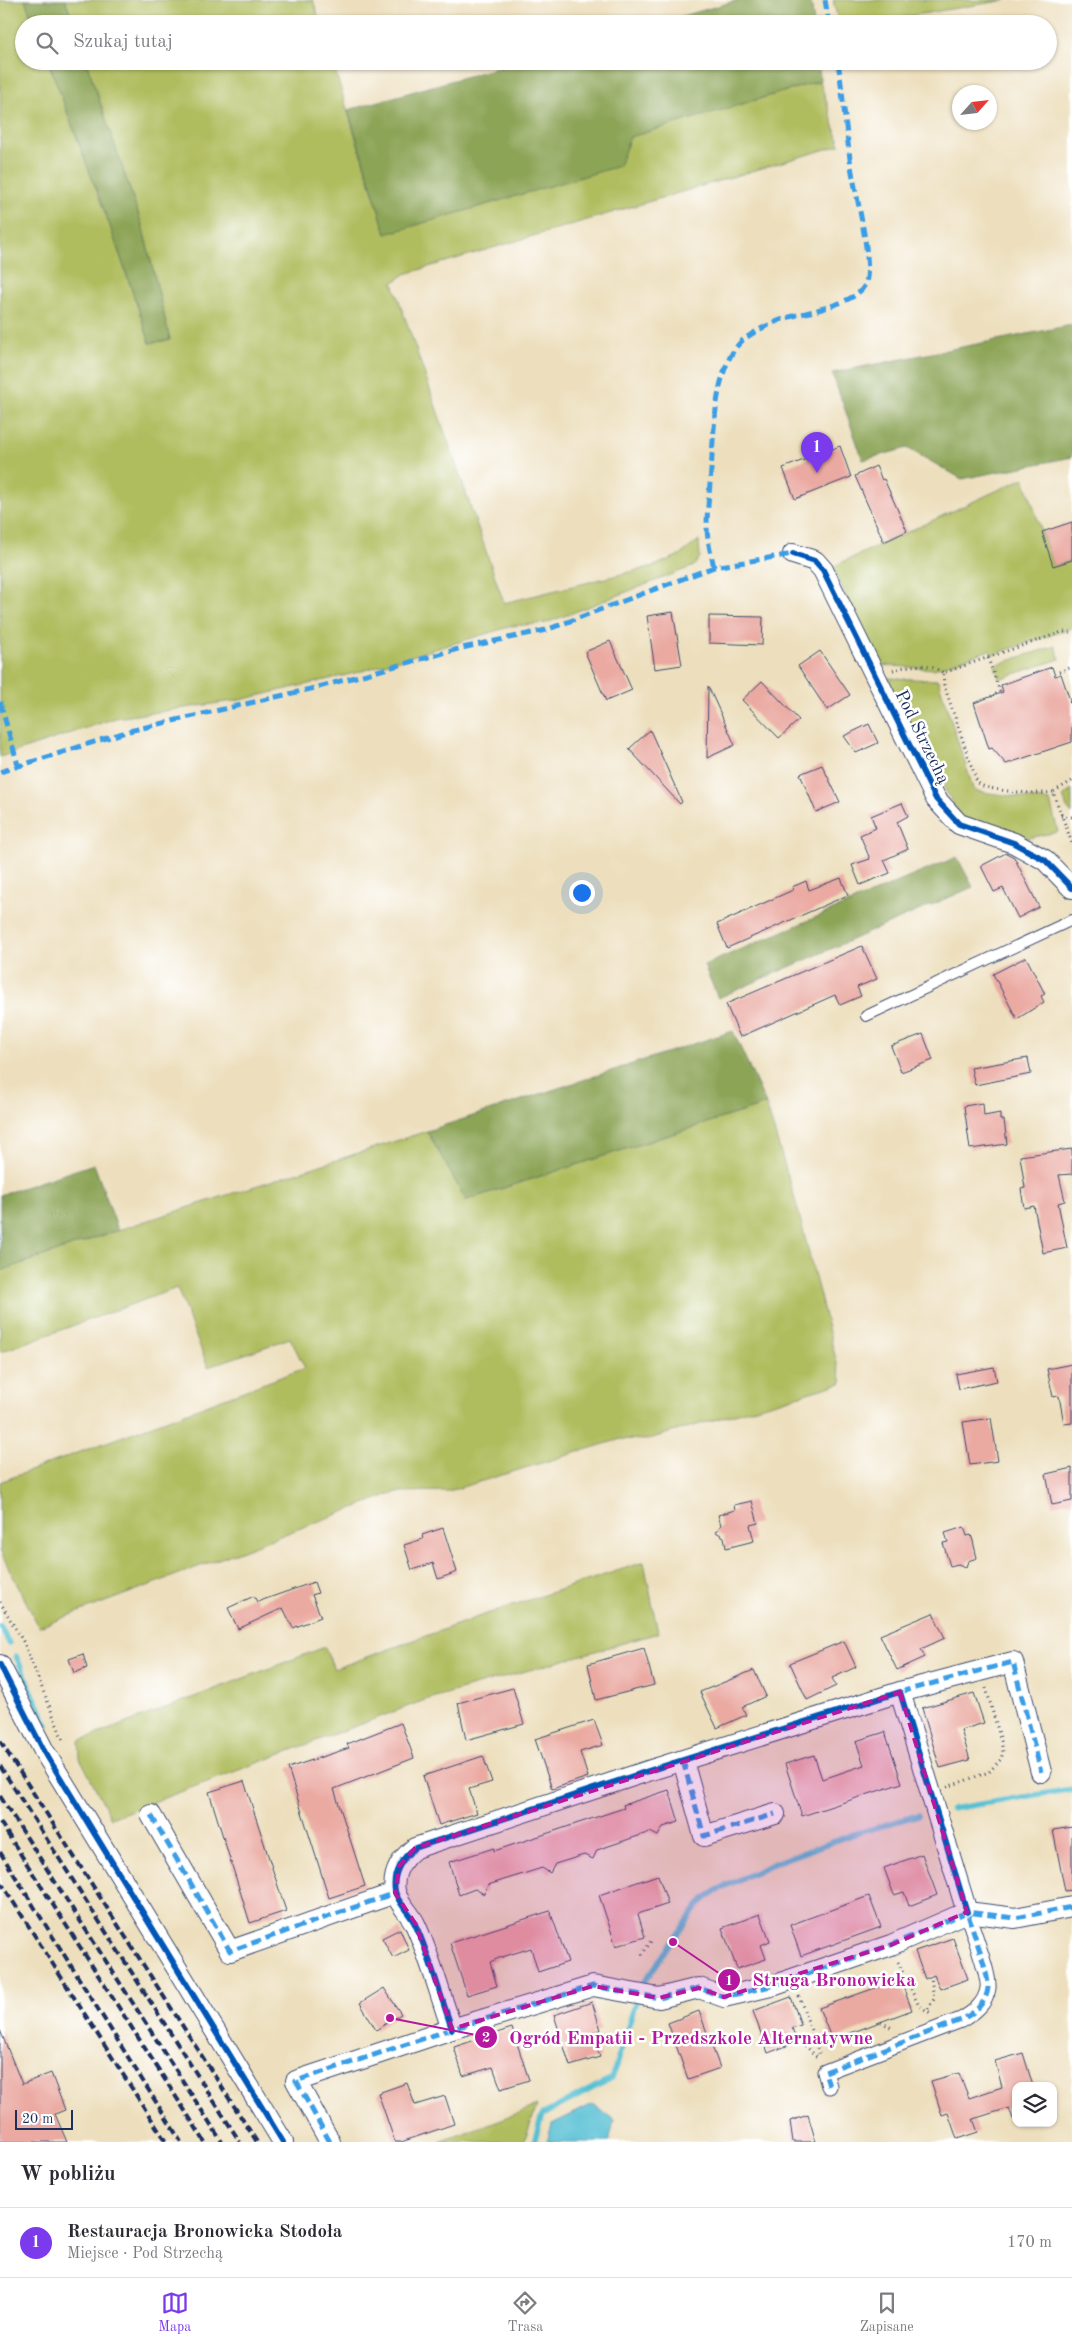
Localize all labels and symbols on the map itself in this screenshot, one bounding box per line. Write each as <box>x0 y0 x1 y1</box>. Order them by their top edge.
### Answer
north arrow <box>952 85 997 130</box>
pin: 1 <box>801 432 833 473</box>
street label: Pod Strzechą <box>891 687 953 787</box>
your location <box>569 880 595 906</box>
callout: Struga Bronowicka <box>717 1963 925 1997</box>
text: Struga Bronowicka <box>752 1972 916 1991</box>
text: 1 <box>725 1974 733 1989</box>
callout: Ogród Empatii - Przedszkole Alternatywne <box>474 2020 883 2054</box>
text: Ogród Empatii - Przedszkole Alternatywne <box>509 2030 873 2049</box>
text: 2 <box>482 2031 490 2046</box>
scale bar <box>15 2107 72 2130</box>

